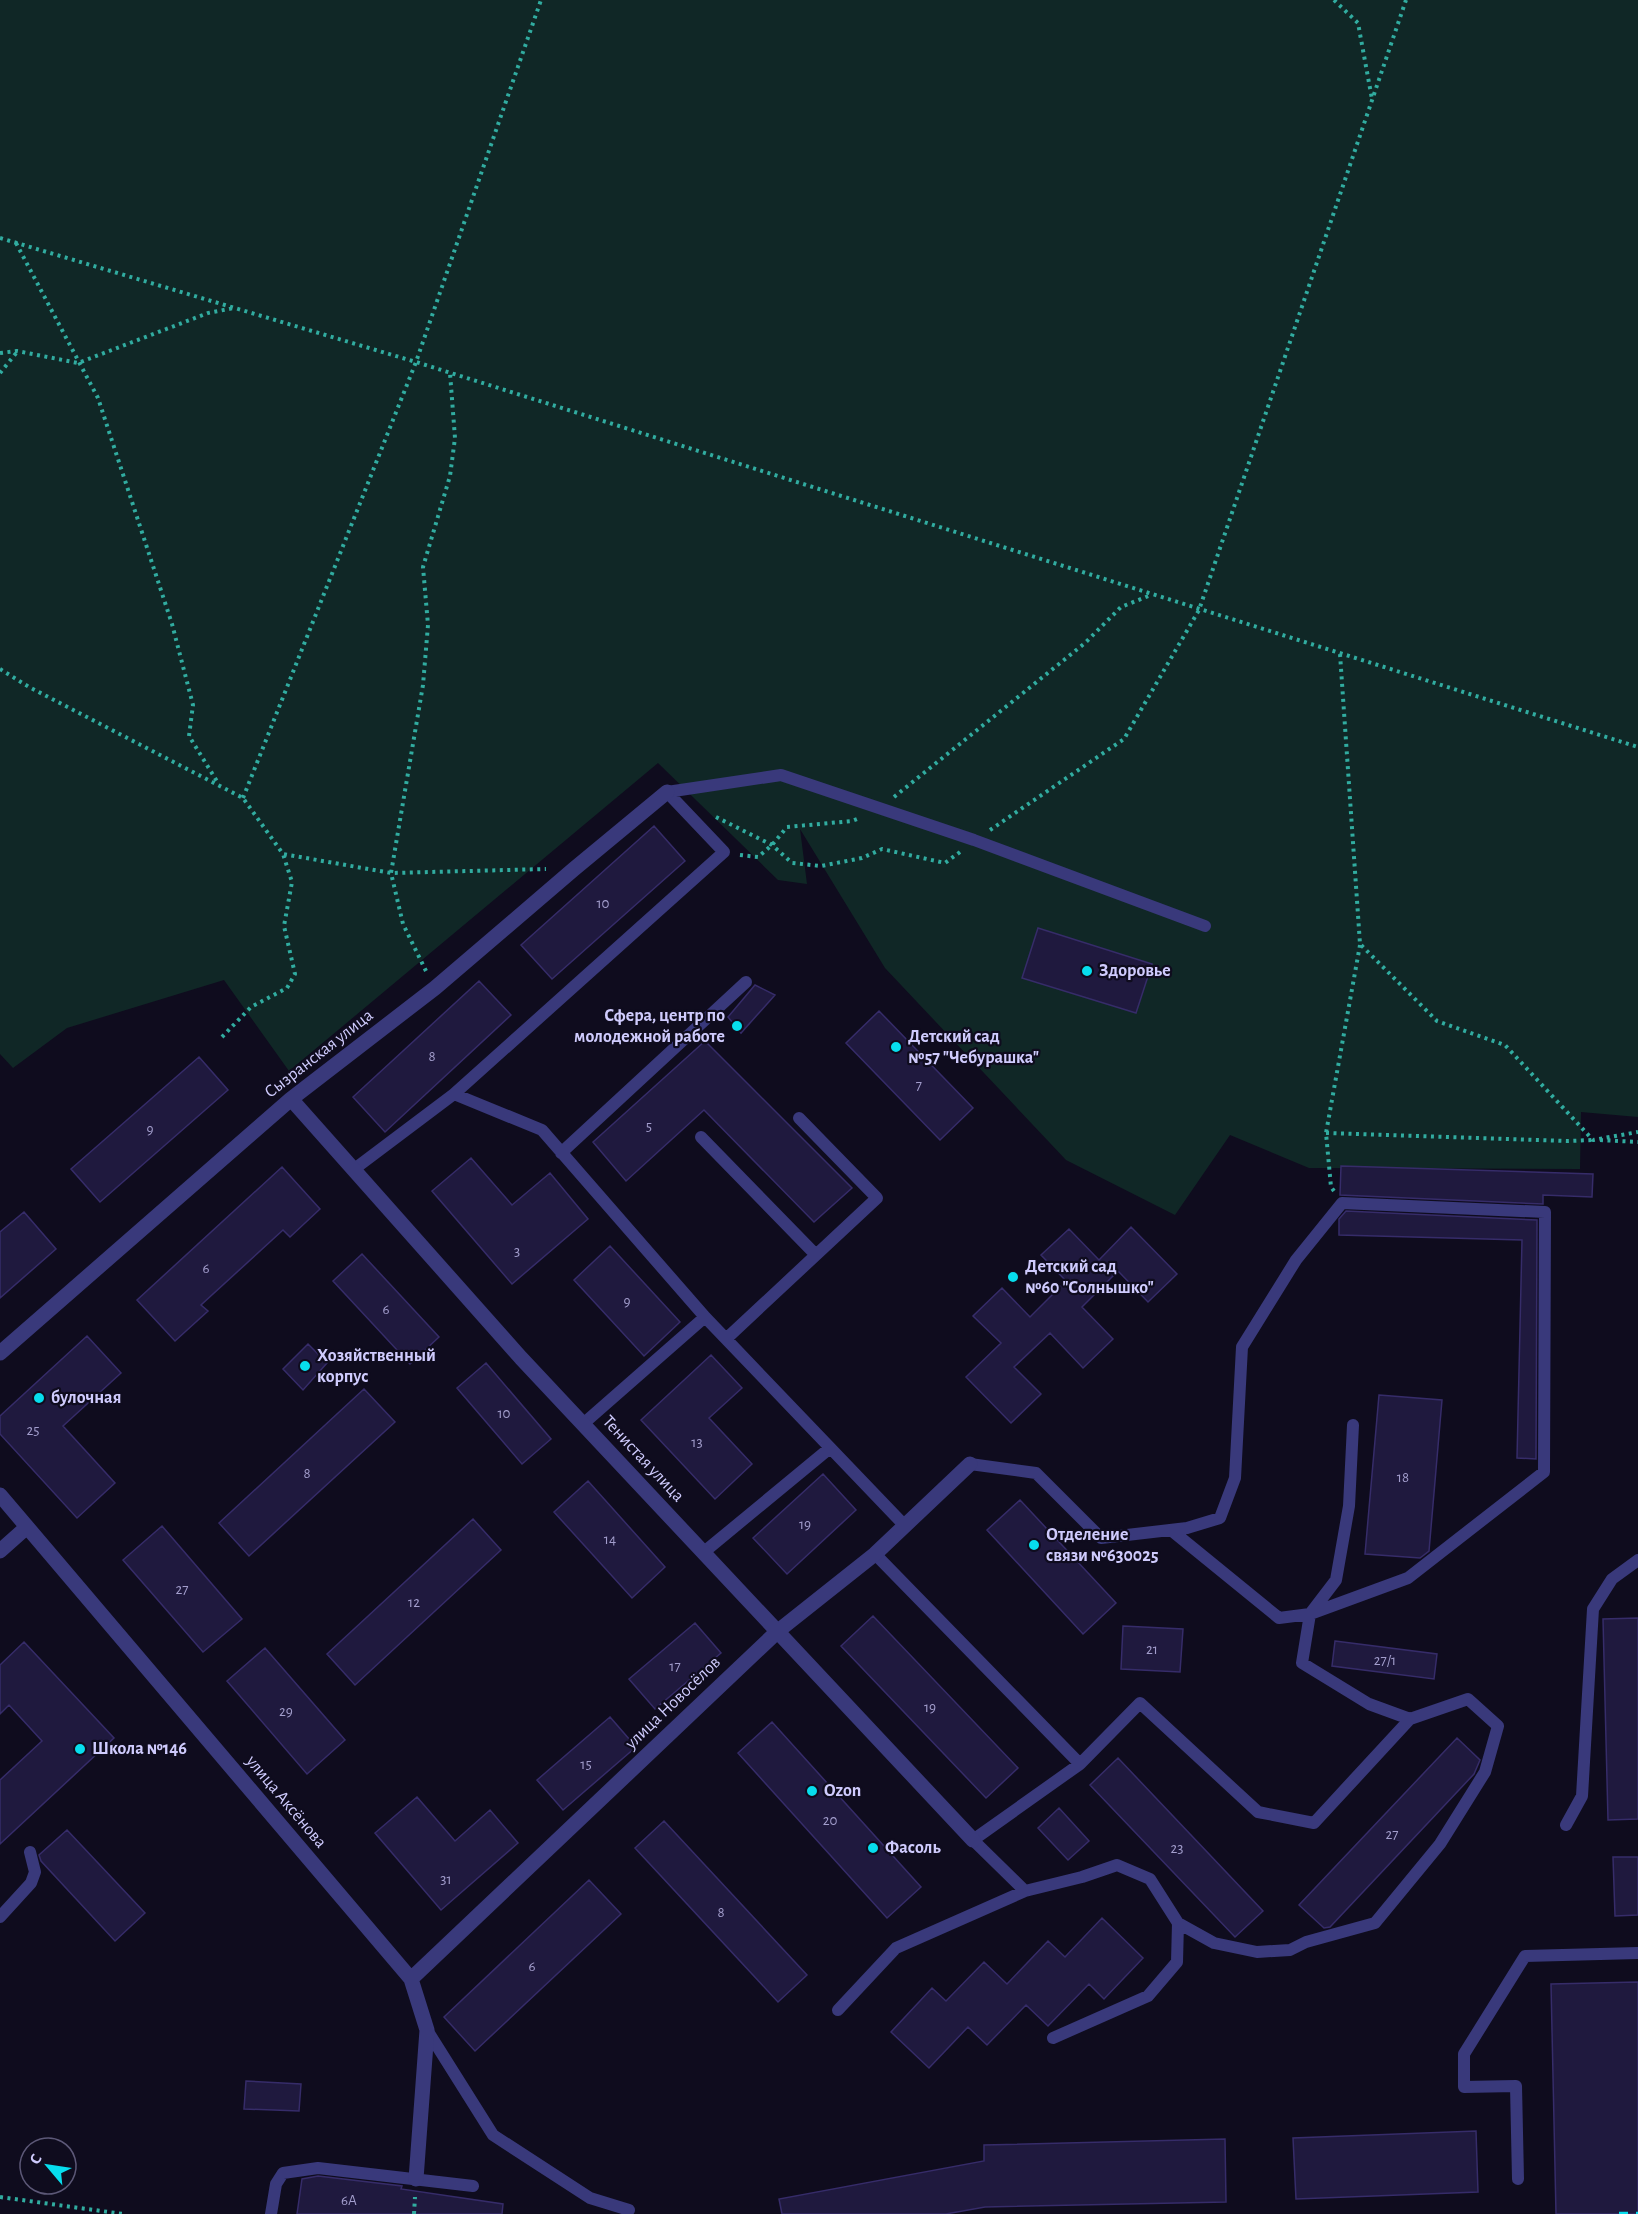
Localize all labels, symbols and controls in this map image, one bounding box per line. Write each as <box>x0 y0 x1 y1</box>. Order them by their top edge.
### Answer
house number: 10 <box>596 896 610 911</box>
place label: Здоровье <box>1099 962 1171 980</box>
marker: Здоровье <box>1080 964 1094 978</box>
street label: Сызранская улица <box>261 1006 377 1102</box>
place label: Сфера, центр по молодежной работе <box>574 1007 725 1046</box>
marker: Сфера, центр по молодежной работе <box>730 1019 744 1033</box>
place label: Детский сад №57 "Чебурашка" <box>908 1028 1039 1067</box>
marker: Детский сад №57 "Чебурашка" <box>889 1040 903 1054</box>
house number: 8 <box>428 1049 436 1064</box>
house number: 7 <box>916 1078 922 1093</box>
house number: 5 <box>646 1119 652 1134</box>
house number: 9 <box>146 1122 154 1137</box>
house number: 3 <box>514 1244 520 1259</box>
place label: Детский сад №60 "Солнышко" <box>1025 1258 1154 1297</box>
house number: 6 <box>202 1261 210 1276</box>
marker: Детский сад №60 "Солнышко" <box>1006 1270 1020 1284</box>
house number: 9 <box>623 1294 631 1309</box>
house number: 6 <box>382 1302 390 1317</box>
place label: Хозяйственный корпус <box>317 1347 436 1386</box>
marker: Хозяйственный корпус <box>298 1359 312 1373</box>
place label: булочная <box>51 1389 121 1407</box>
marker: булочная <box>32 1391 46 1405</box>
house number: 10 <box>497 1406 511 1421</box>
street label: Тенистая улица <box>599 1412 687 1506</box>
house number: 25 <box>26 1423 40 1438</box>
house number: 13 <box>691 1435 703 1450</box>
house number: 8 <box>303 1466 311 1481</box>
house number: 18 <box>1397 1470 1409 1485</box>
house number: 19 <box>799 1517 811 1532</box>
place label: Отделение связи №630025 <box>1046 1526 1159 1565</box>
house number: 14 <box>604 1532 616 1547</box>
marker: Отделение связи №630025 <box>1027 1538 1041 1552</box>
house number: 27 <box>175 1582 189 1597</box>
house number: 12 <box>408 1595 420 1610</box>
house number: 21 <box>1146 1642 1158 1657</box>
street label: улица Новосёлов <box>621 1653 724 1753</box>
house number: 27/1 <box>1374 1653 1396 1668</box>
house number: 17 <box>669 1659 681 1674</box>
house number: 19 <box>924 1700 936 1715</box>
house number: 29 <box>279 1704 293 1719</box>
place label: Школа №146 <box>92 1740 187 1758</box>
marker: Школа №146 <box>73 1742 87 1756</box>
street label: улица Аксёнова <box>242 1752 330 1852</box>
house number: 15 <box>580 1757 592 1772</box>
place label: Ozon <box>824 1782 861 1800</box>
marker: Ozon <box>805 1784 819 1798</box>
house number: 20 <box>823 1813 837 1828</box>
house number: 27 <box>1385 1827 1399 1842</box>
place label: Фасоль <box>885 1839 941 1857</box>
marker: Фасоль <box>866 1841 880 1855</box>
house number: 23 <box>1170 1841 1184 1856</box>
house number: 31 <box>440 1872 452 1887</box>
house number: 8 <box>717 1905 725 1920</box>
house number: 6 <box>528 1959 536 1974</box>
north arrow <box>18 2136 78 2196</box>
text: С <box>27 2151 45 2167</box>
house number: 6А <box>341 2193 357 2208</box>

